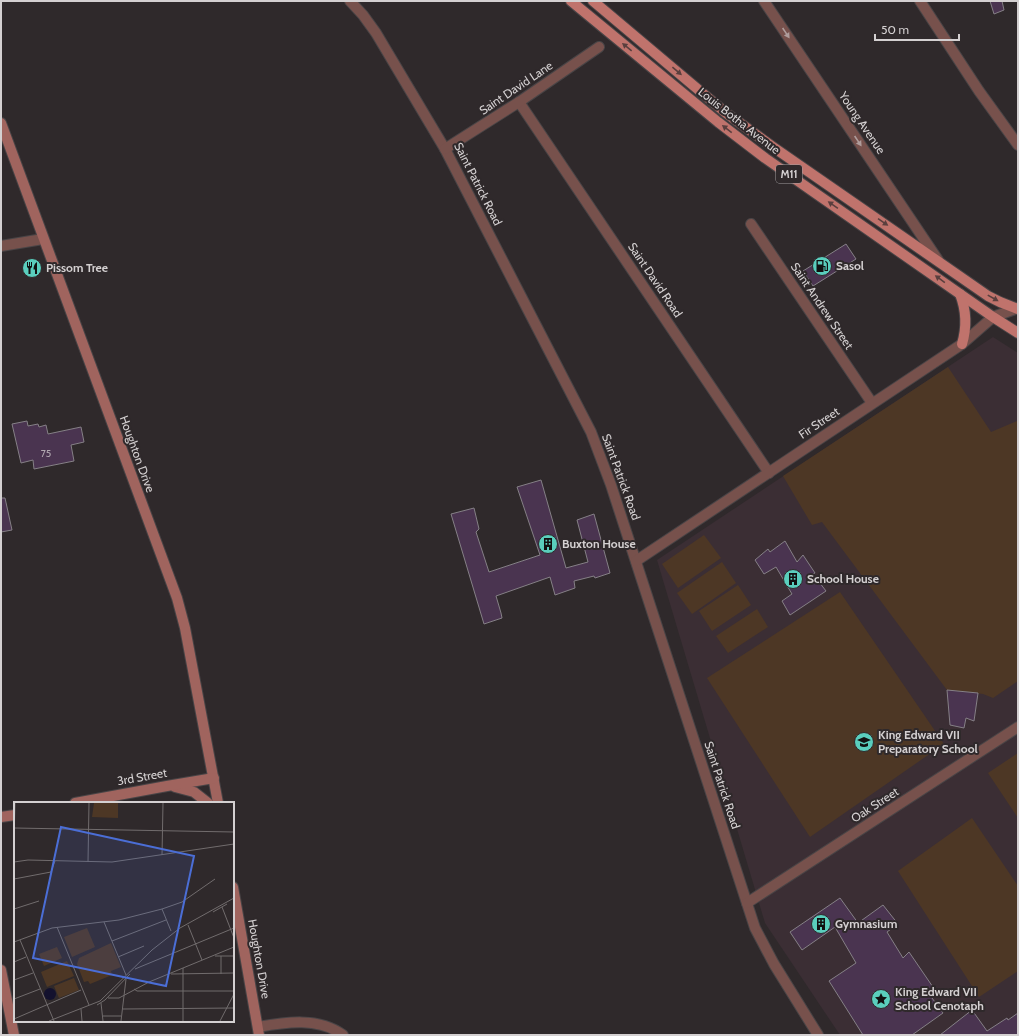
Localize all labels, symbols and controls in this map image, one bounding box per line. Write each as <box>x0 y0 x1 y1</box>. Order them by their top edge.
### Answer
scale bar <box>875 16 959 42</box>
text: 50 m <box>881 22 909 37</box>
one-way arrow <box>782 27 789 39</box>
one-way arrow <box>621 42 632 51</box>
street label: Saint David Lane <box>476 58 555 118</box>
one-way arrow <box>671 66 682 75</box>
street label: Louis Botha Avenue <box>695 84 783 157</box>
street label: Young Avenue <box>835 88 889 157</box>
one-way arrow <box>722 125 733 133</box>
one-way arrow <box>855 135 862 147</box>
street label: Saint Patrick Road <box>451 140 506 228</box>
road number: M11 <box>776 165 802 183</box>
one-way arrow <box>828 201 838 209</box>
one-way arrow <box>878 218 888 226</box>
street label: Saint David Road <box>625 240 686 320</box>
fuel station icon: Sasol <box>811 255 833 277</box>
restaurant icon: Pissom Tree <box>21 257 43 279</box>
place label: Sasol <box>836 258 864 273</box>
street label: Saint Andrew Street <box>788 259 857 352</box>
place label: Pissom Tree <box>46 260 108 275</box>
one-way arrow <box>934 275 945 283</box>
one-way arrow <box>987 294 999 301</box>
street label: Fir Street <box>795 403 842 442</box>
street label: Houghton Drive <box>117 413 158 494</box>
street label: Saint Patrick Road <box>599 432 644 522</box>
house number: 75 <box>41 447 51 460</box>
building icon: Buxton House <box>537 533 559 555</box>
place label: Buxton House <box>562 536 636 551</box>
building icon: School House <box>782 568 804 590</box>
place label: School House <box>807 571 879 586</box>
place label: King Edward VII Preparatory School <box>878 727 978 756</box>
school or university icon: King Edward VII Preparatory School <box>853 731 875 753</box>
street label: Saint Patrick Road <box>701 739 744 830</box>
street label: 3rd Street <box>116 765 168 788</box>
street label: Oak Street <box>848 784 901 826</box>
inset map <box>14 802 234 1022</box>
building icon: Gymnasium <box>810 913 832 935</box>
place label: Gymnasium <box>835 916 897 931</box>
street label: Houghton Drive <box>245 918 274 1000</box>
place label: King Edward VII School Cenotaph <box>895 984 984 1013</box>
place icon: King Edward VII School Cenotaph <box>870 988 892 1010</box>

